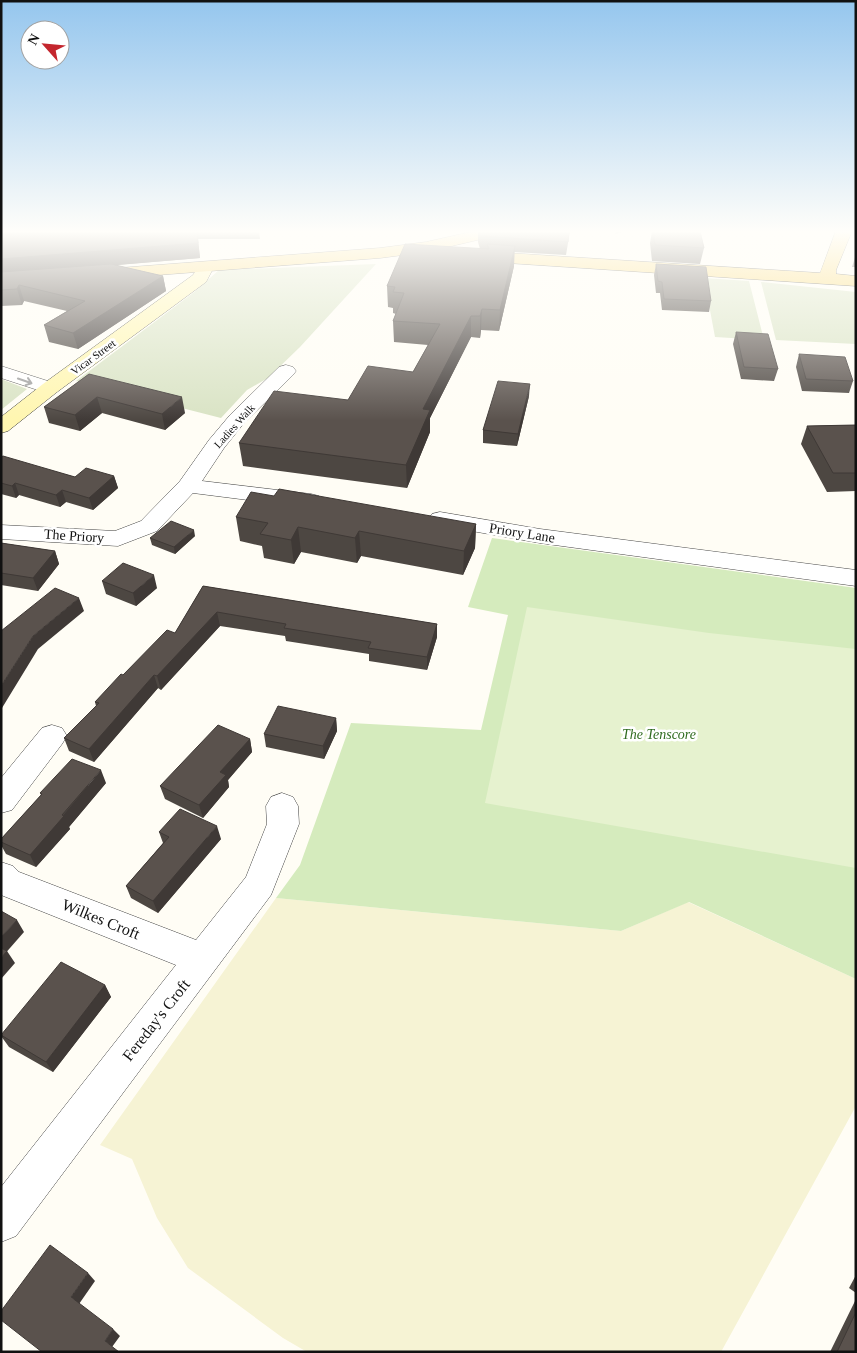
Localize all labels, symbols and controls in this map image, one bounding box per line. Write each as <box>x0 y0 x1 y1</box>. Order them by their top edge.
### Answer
north arrow <box>20 20 70 70</box>
text: N <box>25 31 43 47</box>
street label: Vicar Street <box>68 337 118 377</box>
one-way arrow <box>17 377 33 386</box>
street label: Ladies Walk <box>211 401 257 450</box>
street label: Priory Lane <box>488 520 556 546</box>
street label: The Priory <box>43 526 105 546</box>
park label: The Tenscore <box>622 727 696 742</box>
street label: Wilkes Croft <box>60 896 143 943</box>
street label: Fereday's Croft <box>119 976 194 1065</box>

